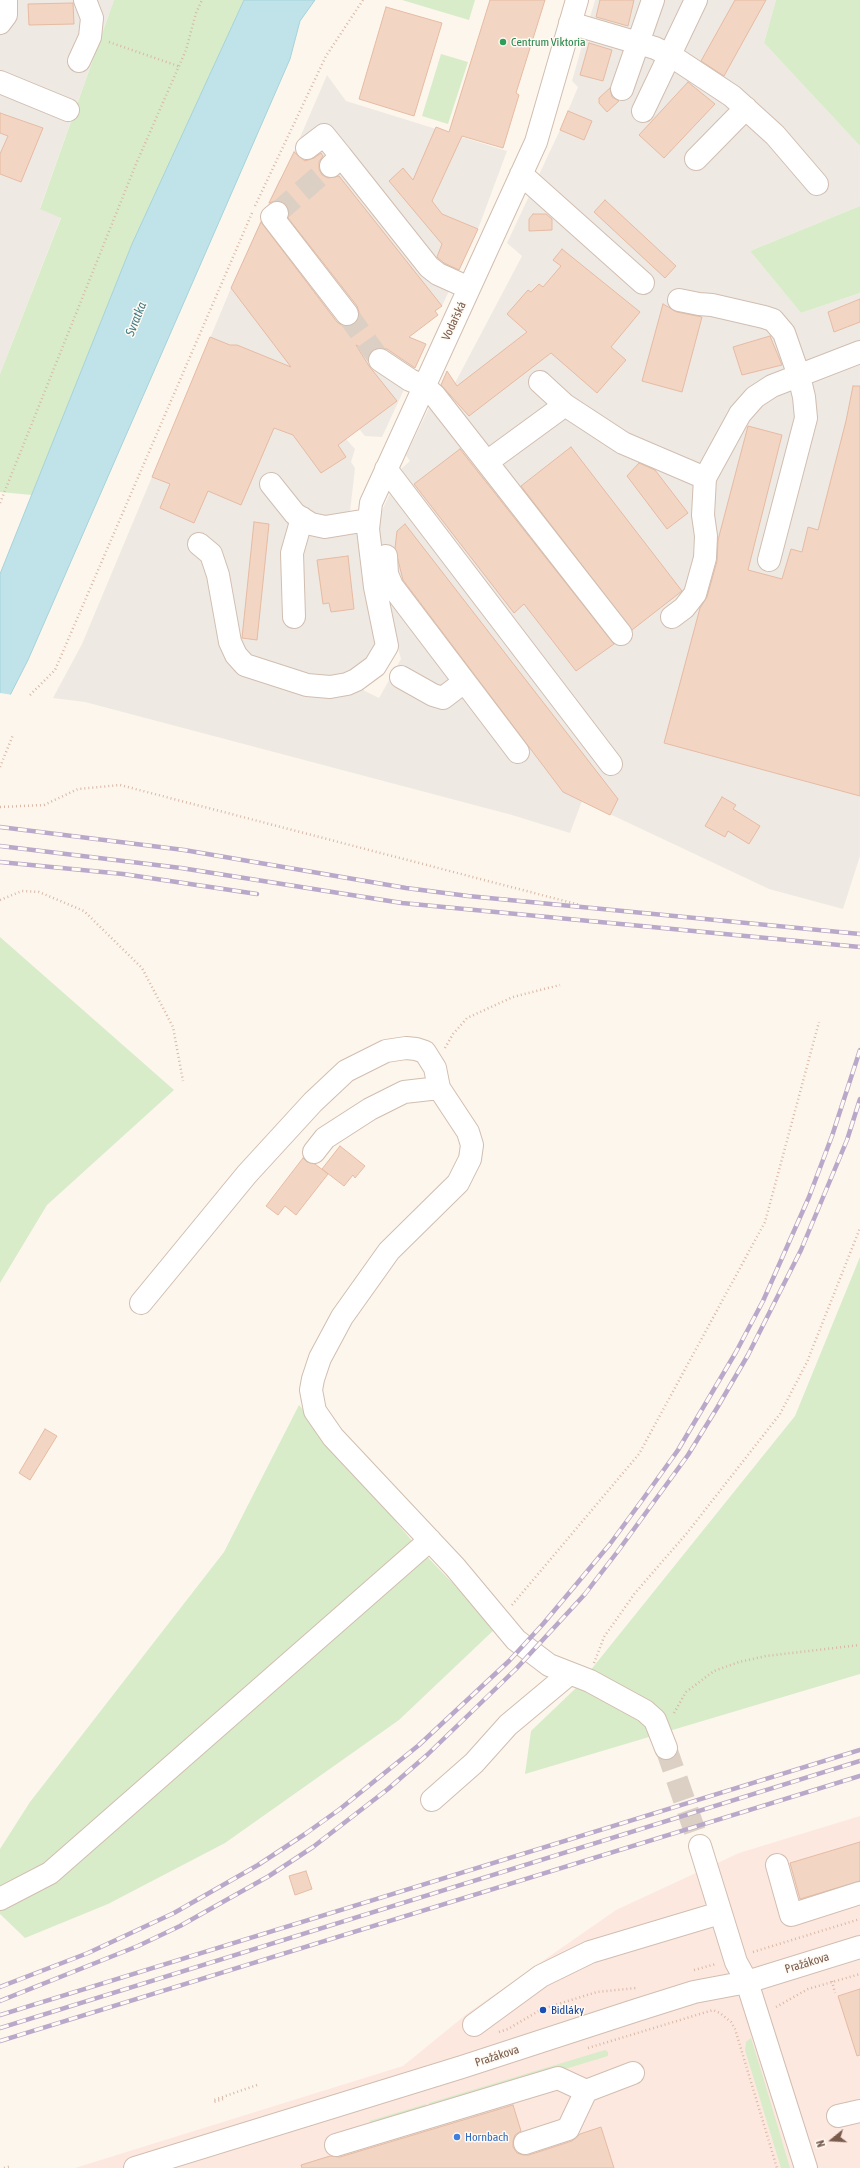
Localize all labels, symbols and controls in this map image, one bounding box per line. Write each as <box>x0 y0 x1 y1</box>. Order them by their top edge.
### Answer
place label: Centrum Viktoria <box>511 35 586 49</box>
marker: Centrum Viktoria <box>498 37 508 47</box>
street label: Vodařská <box>439 299 469 343</box>
water label: Svratka <box>122 300 150 338</box>
street label: Pražákova <box>783 1949 831 1977</box>
place label: Bidláky <box>551 2003 584 2017</box>
marker: Bidláky <box>538 2005 548 2015</box>
street label: Pražákova <box>473 2042 521 2070</box>
north arrow <box>812 2120 852 2160</box>
place label: Hornbach <box>465 2130 508 2144</box>
marker: Hornbach <box>452 2132 462 2142</box>
text: N <box>814 2139 827 2149</box>

